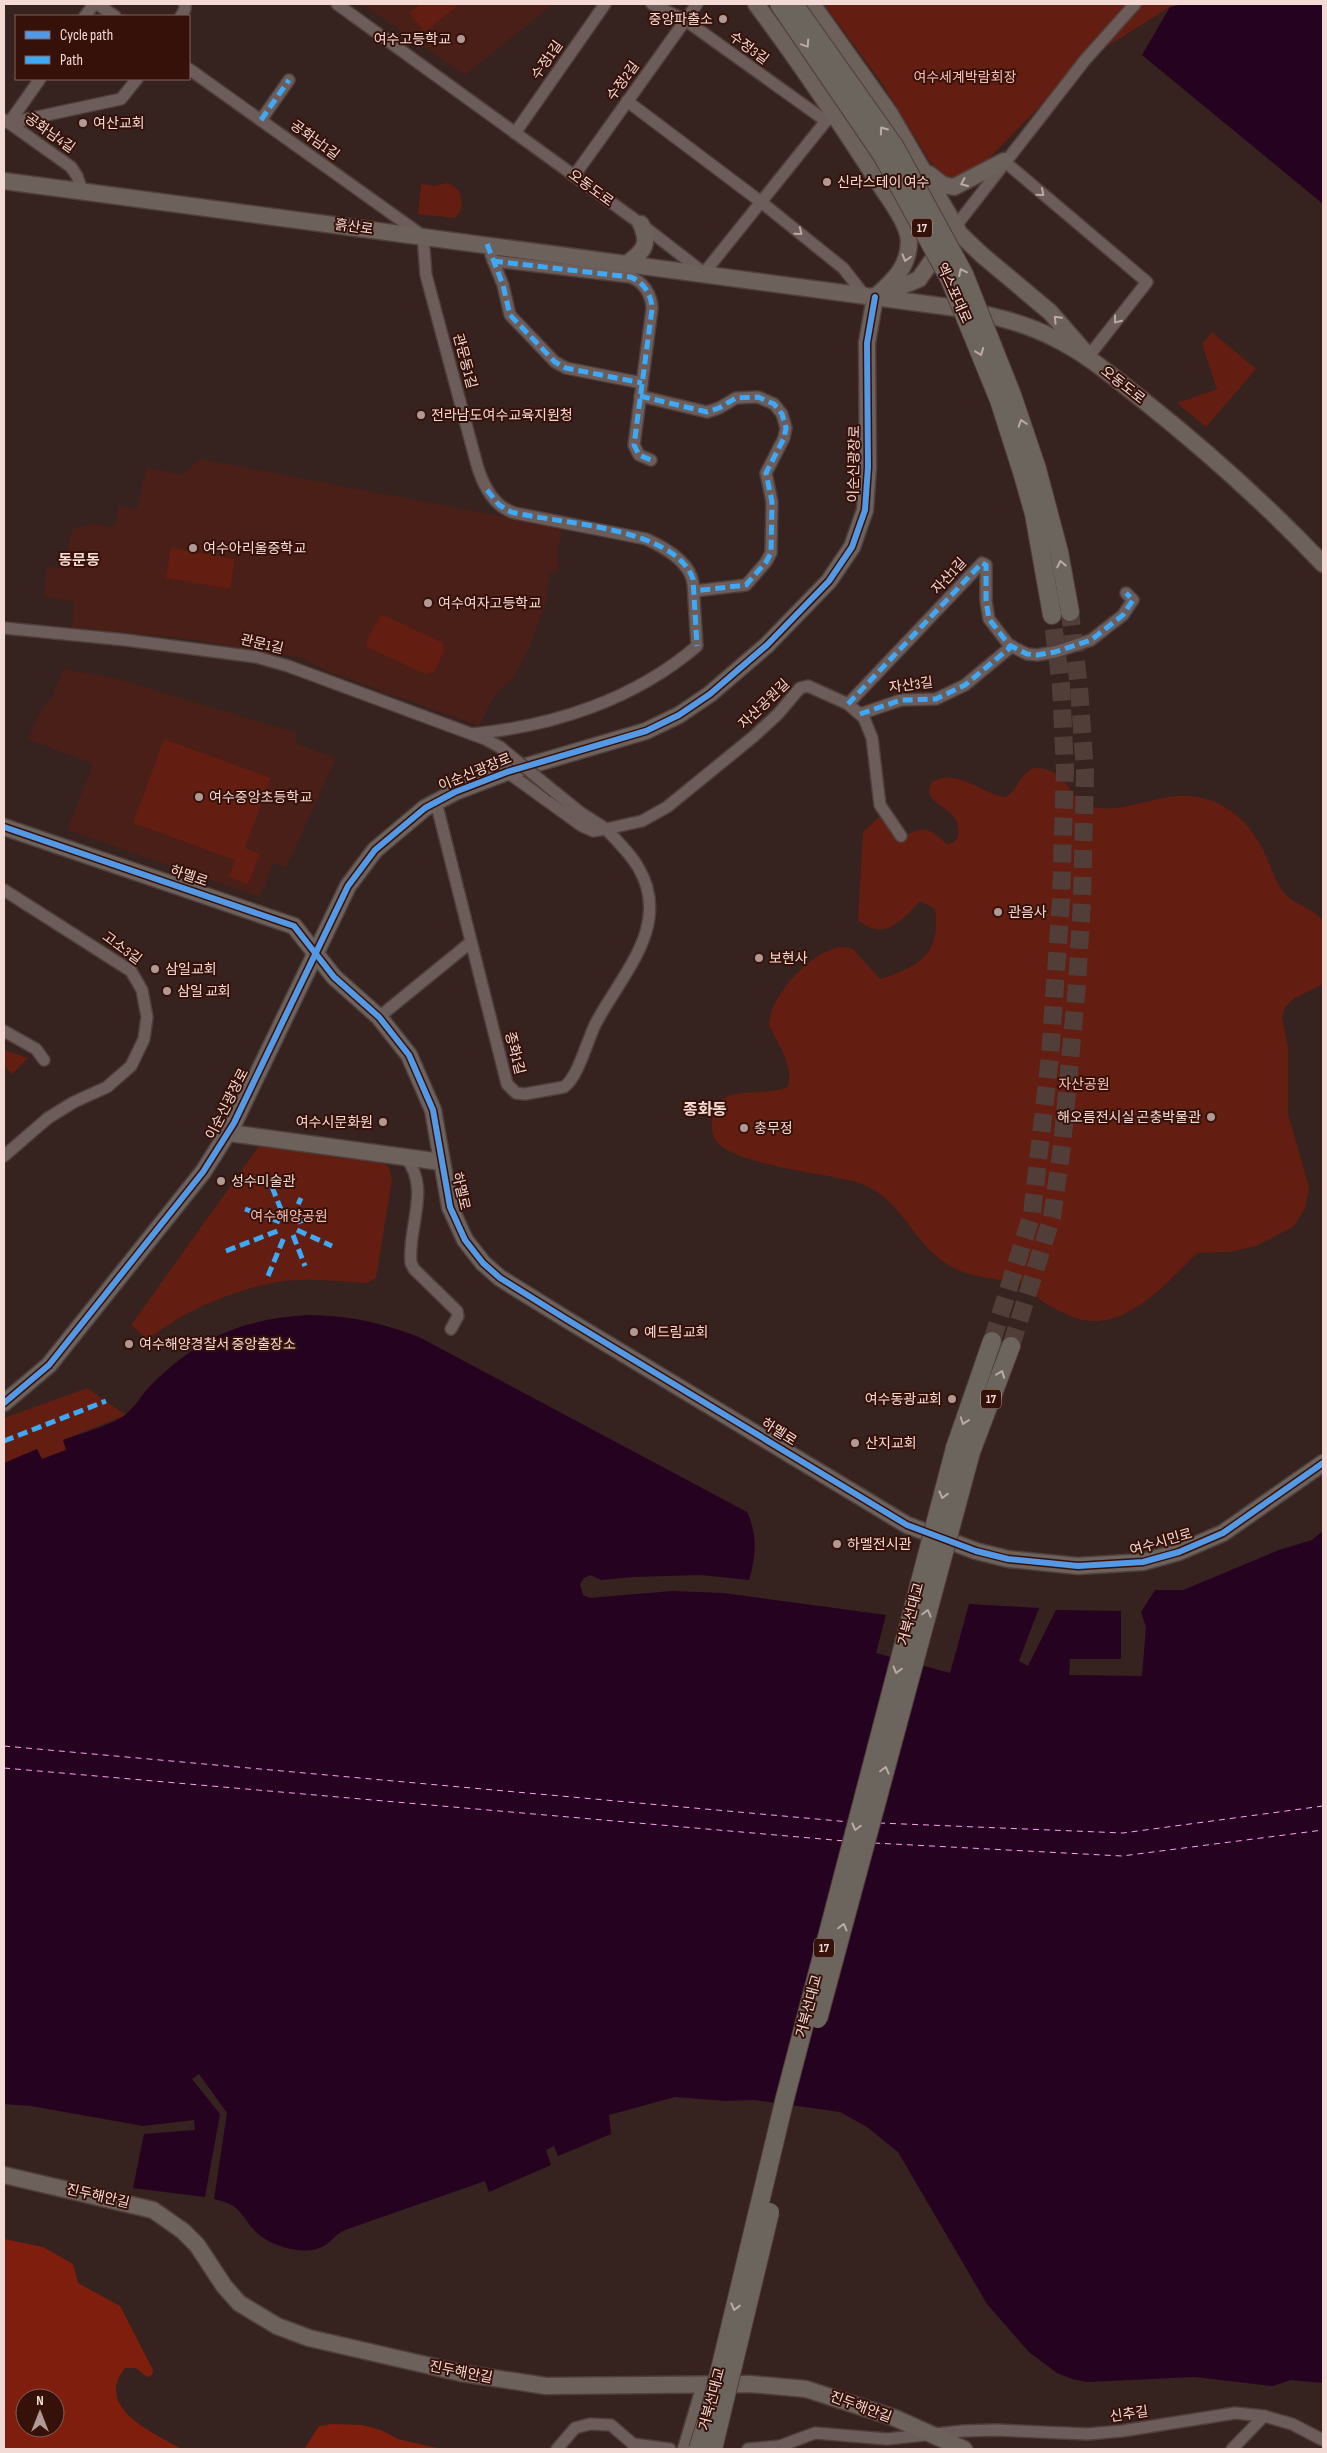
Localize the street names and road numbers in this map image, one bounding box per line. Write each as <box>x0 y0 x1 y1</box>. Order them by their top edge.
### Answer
street label: 수정3길 <box>726 28 772 68</box>
street label: 수정1길 <box>528 37 566 83</box>
street label: 수정2길 <box>603 58 643 104</box>
street label: 공화남4길 <box>22 110 78 156</box>
street label: 공화남1길 <box>287 117 343 163</box>
street label: 오동도로 <box>565 166 617 210</box>
street label: 흙산로 <box>334 216 374 238</box>
road number: 17 <box>912 218 932 238</box>
street label: 엑스포대로 <box>933 260 975 326</box>
street label: 관문동1길 <box>449 332 481 390</box>
street label: 오동도로 <box>1097 362 1149 408</box>
street label: 이순신광장로 <box>845 425 863 503</box>
street label: 자산1길 <box>928 554 970 598</box>
street label: 관문1길 <box>239 631 285 657</box>
street label: 자산3길 <box>888 674 934 696</box>
street label: 자산공원길 <box>735 676 793 732</box>
street label: 이순신광장로 <box>436 750 514 794</box>
street label: 하멜로 <box>168 862 210 890</box>
street label: 고소3길 <box>99 928 145 968</box>
street label: 종화1길 <box>501 1030 529 1076</box>
street label: 이순신광장로 <box>202 1066 252 1142</box>
street label: 하멜로 <box>448 1170 474 1212</box>
road number: 17 <box>981 1390 1001 1408</box>
street label: 하멜로 <box>758 1415 800 1450</box>
street label: 여수시민로 <box>1128 1525 1194 1559</box>
street label: 거북선대교 <box>894 1581 928 1647</box>
road number: 17 <box>814 1939 834 1958</box>
street label: 거북선대교 <box>792 1973 826 2039</box>
street label: 진두해안길 <box>65 2180 131 2212</box>
street label: 진두해안길 <box>428 2358 494 2386</box>
street label: 거북선대교 <box>695 2366 729 2432</box>
street label: 진두해안길 <box>828 2388 894 2426</box>
street label: 신추길 <box>1109 2403 1149 2425</box>

